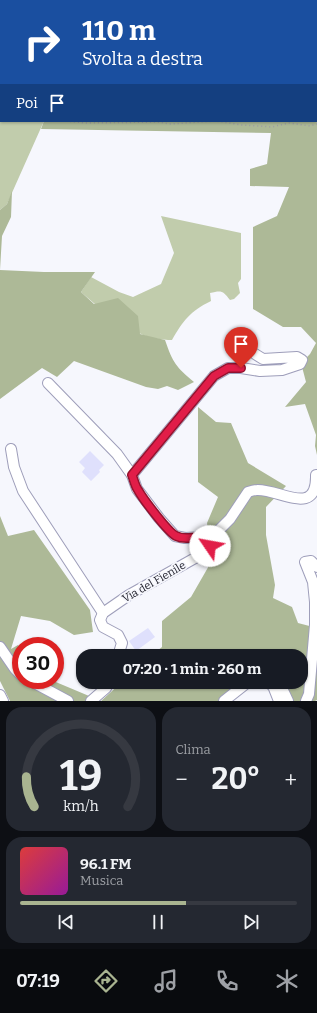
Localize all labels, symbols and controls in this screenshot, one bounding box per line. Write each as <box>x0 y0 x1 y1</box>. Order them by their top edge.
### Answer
text: 110 m <box>82 14 156 47</box>
icon: right <box>16 16 68 68</box>
text: Svolta a destra <box>82 48 203 70</box>
icon: arrive <box>46 92 68 114</box>
text: Poi <box>16 94 38 112</box>
pin <box>224 327 258 368</box>
icon: arrive <box>230 333 252 355</box>
position arrow <box>189 525 231 567</box>
street label: Via del Fienile <box>120 559 188 605</box>
speed limit sign: 30 <box>12 637 64 689</box>
text: 07:20 · 1 min · 260 m <box>123 660 261 678</box>
text: Clima <box>176 742 211 757</box>
text: 19 <box>59 751 102 801</box>
text: 20° <box>212 761 260 797</box>
text: − <box>176 766 188 793</box>
text: + <box>284 766 297 793</box>
text: km/h <box>63 798 99 815</box>
text: 96.1 FM <box>80 855 131 873</box>
text: Musica <box>80 873 123 888</box>
icon: previous <box>55 911 77 933</box>
icon: pause <box>147 911 169 933</box>
icon: next <box>240 911 262 933</box>
icon: directions <box>92 967 120 995</box>
icon: music <box>152 967 180 995</box>
icon: phone <box>213 967 241 995</box>
icon: climate <box>273 967 301 995</box>
text: 07:19 <box>16 970 60 992</box>

